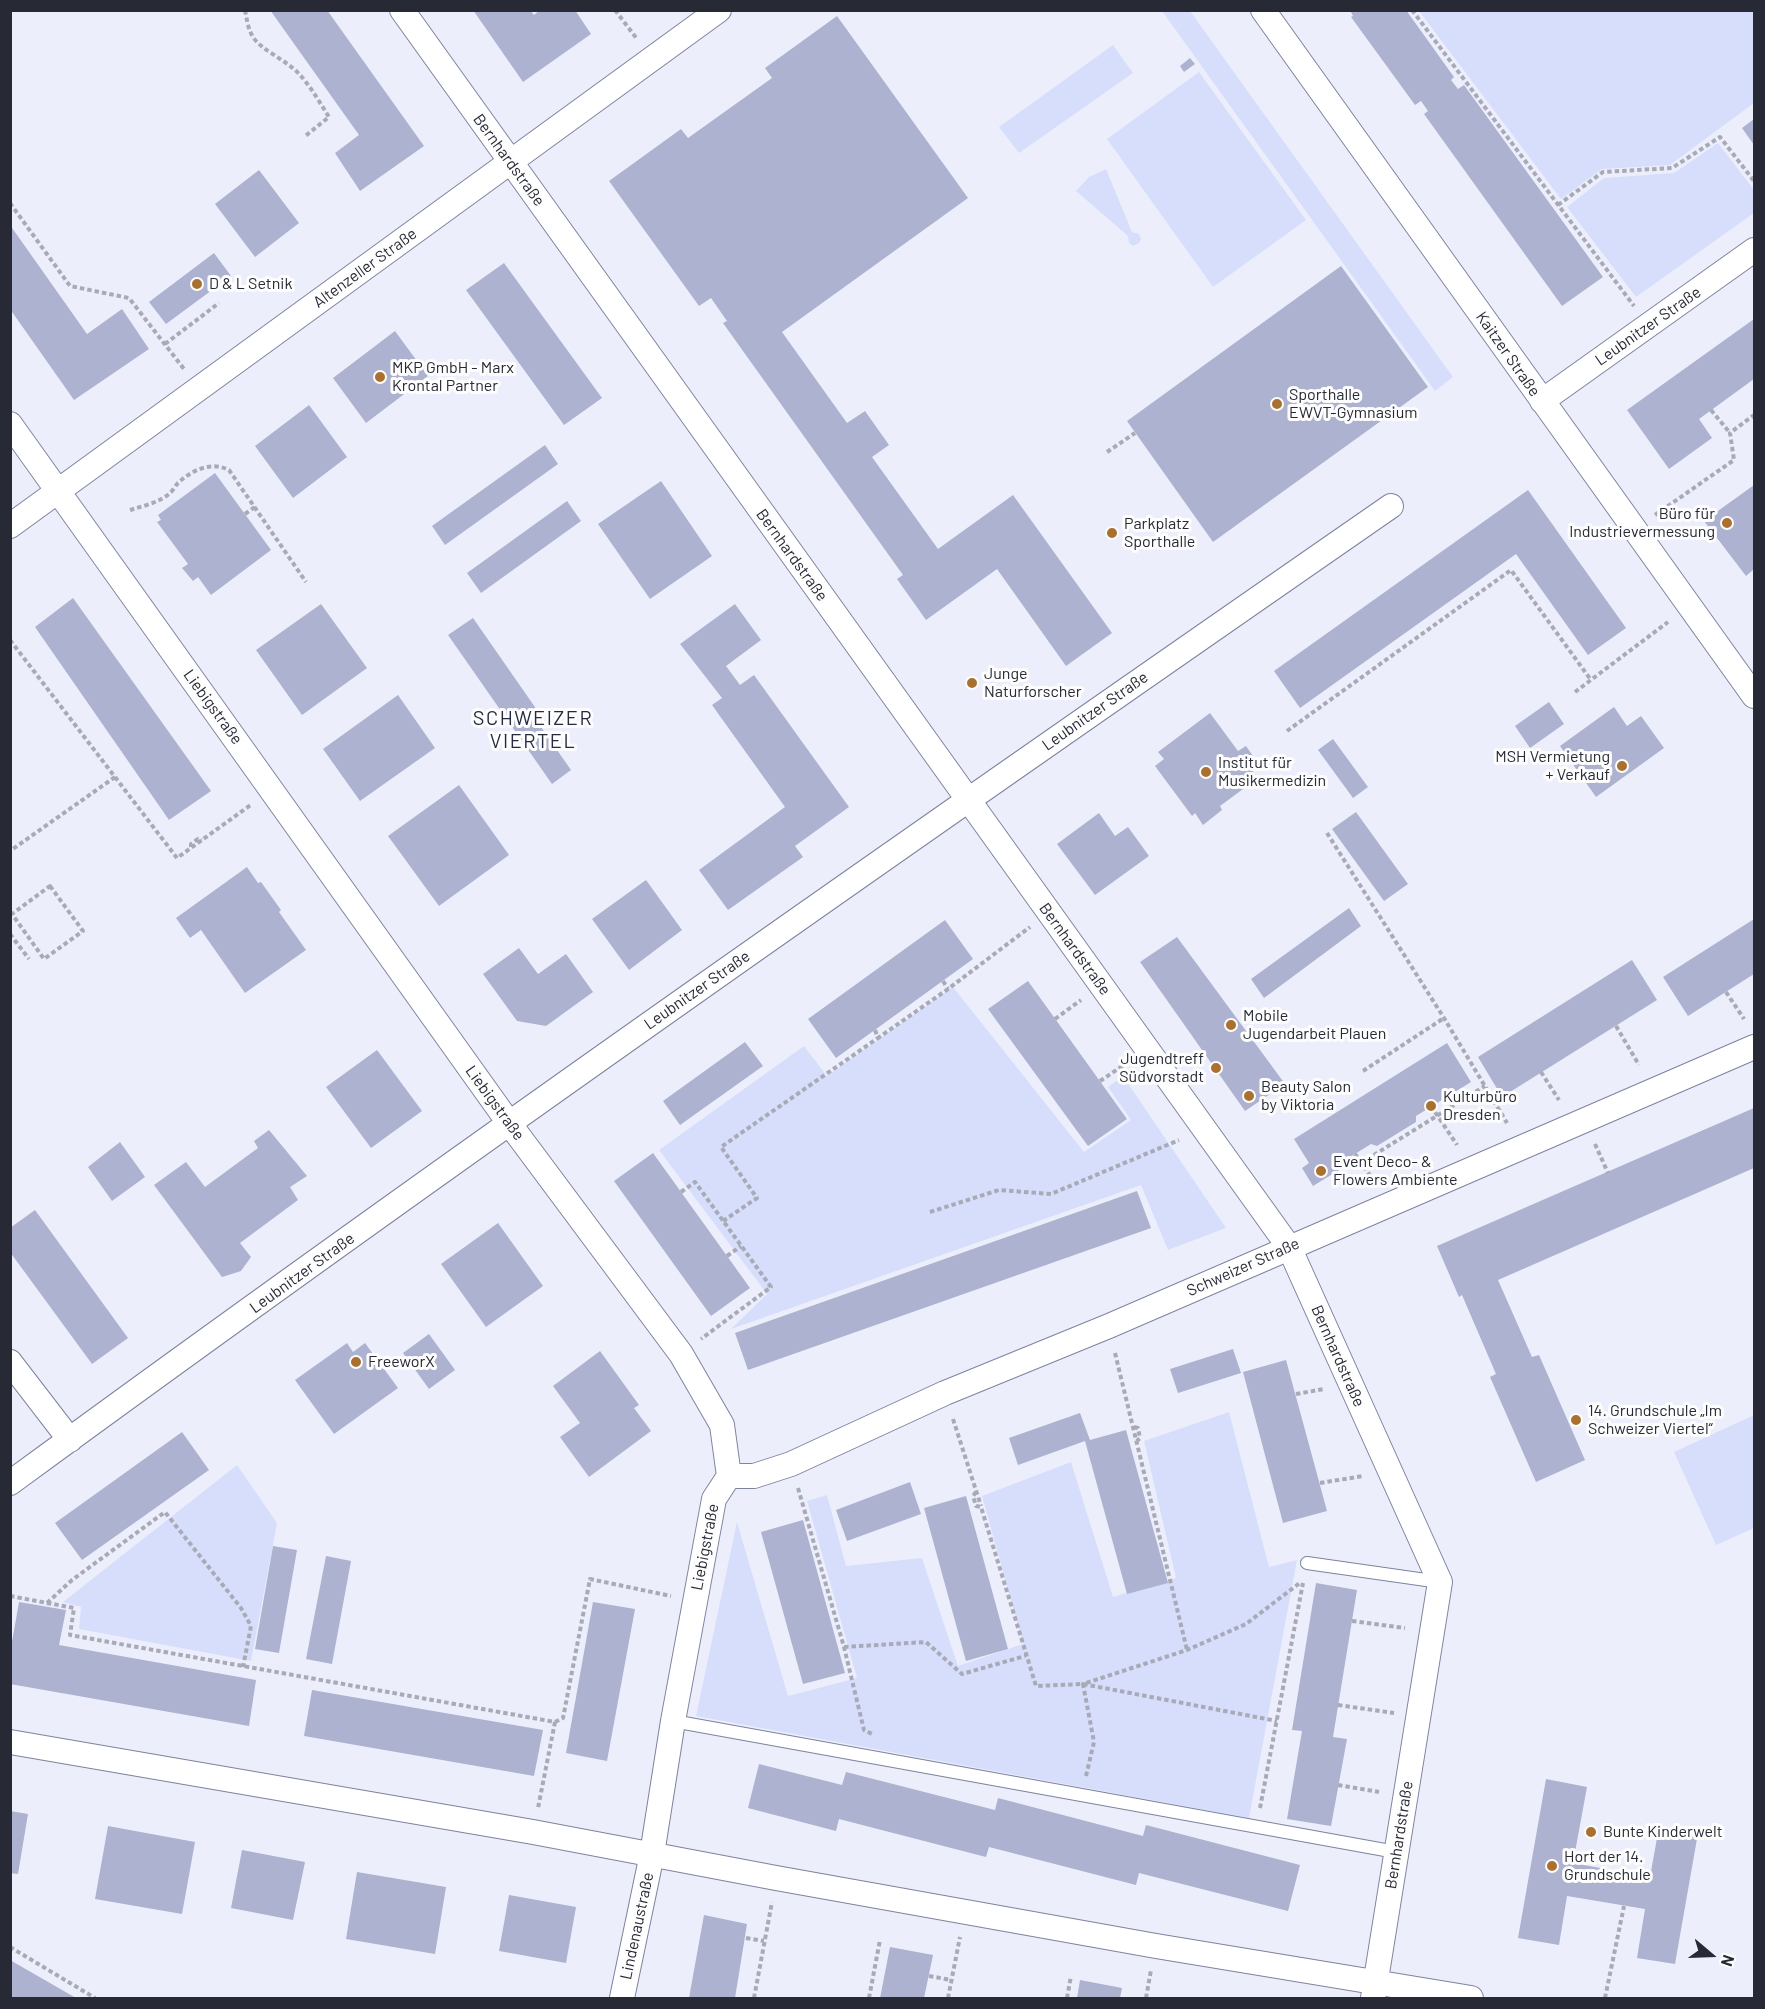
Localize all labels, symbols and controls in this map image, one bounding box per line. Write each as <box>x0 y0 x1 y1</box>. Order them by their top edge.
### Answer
street label: Bernhardstraße <box>469 110 549 210</box>
street label: Altenzeller Straße <box>309 224 421 312</box>
place label: D & L Setnik <box>209 274 292 294</box>
marker: D & L Setnik <box>190 277 204 291</box>
street label: Leubnitzer Straße <box>1591 282 1705 370</box>
street label: Kaitzer Straße <box>1472 308 1544 400</box>
place label: MKP GmbH - Marx Krontal Partner <box>392 358 514 396</box>
marker: MKP GmbH - Marx Krontal Partner <box>373 370 387 384</box>
place label: Sporthalle EWVT-Gymnasium <box>1289 385 1417 423</box>
marker: Sporthalle EWVT-Gymnasium <box>1270 397 1284 411</box>
place label: Büro für Industrievermessung <box>1569 504 1715 542</box>
street label: Bernhardstraße <box>752 505 832 605</box>
place label: Parkplatz Sporthalle <box>1124 514 1195 552</box>
marker: Büro für Industrievermessung <box>1720 516 1734 530</box>
marker: Parkplatz Sporthalle <box>1105 526 1119 540</box>
place label: Junge Naturforscher <box>984 664 1082 702</box>
street label: Liebigstraße <box>179 666 247 748</box>
street label: Leubnitzer Straße <box>1038 667 1152 755</box>
marker: Junge Naturforscher <box>965 676 979 690</box>
district label: SCHWEIZER VIERTEL <box>473 706 593 753</box>
place label: MSH Vermietung + Verkauf <box>1495 747 1610 785</box>
place label: Institut für Musikermedizin <box>1218 753 1326 791</box>
marker: MSH Vermietung + Verkauf <box>1615 759 1629 773</box>
marker: Institut für Musikermedizin <box>1199 765 1213 779</box>
street label: Bernhardstraße <box>1035 899 1115 999</box>
street label: Leubnitzer Straße <box>640 946 754 1034</box>
place label: Mobile Jugendarbeit Plauen <box>1243 1006 1386 1044</box>
marker: Mobile Jugendarbeit Plauen <box>1224 1018 1238 1032</box>
place label: Jugendtreff Südvorstadt <box>1119 1049 1204 1087</box>
marker: Jugendtreff Südvorstadt <box>1209 1061 1223 1075</box>
street label: Liebigstraße <box>461 1062 529 1144</box>
place label: Beauty Salon by Viktoria <box>1261 1077 1351 1115</box>
place label: Kulturbüro Dresden <box>1443 1087 1517 1125</box>
marker: Beauty Salon by Viktoria <box>1242 1089 1256 1103</box>
marker: Kulturbüro Dresden <box>1424 1099 1438 1113</box>
place label: Event Deco- & Flowers Ambiente <box>1333 1152 1458 1190</box>
marker: Event Deco- & Flowers Ambiente <box>1314 1164 1328 1178</box>
street label: Leubnitzer Straße <box>246 1229 358 1317</box>
street label: Schweizer Straße <box>1184 1234 1302 1300</box>
street label: Bernhardstraße <box>1307 1302 1369 1410</box>
place label: FreeworX <box>368 1352 435 1372</box>
marker: FreeworX <box>349 1355 363 1369</box>
place label: 14. Grundschule „Im Schweizer Viertel“ <box>1588 1401 1722 1439</box>
marker: 14. Grundschule „Im Schweizer Viertel“ <box>1569 1413 1583 1427</box>
street label: Liebigstraße <box>687 1502 723 1592</box>
street label: Bernhardstraße <box>1381 1780 1417 1890</box>
place label: Bunte Kinderwelt <box>1603 1822 1723 1842</box>
marker: Bunte Kinderwelt <box>1584 1825 1598 1839</box>
place label: Hort der 14. Grundschule <box>1564 1847 1651 1885</box>
marker: Hort der 14. Grundschule <box>1545 1859 1559 1873</box>
street label: Lindenaustraße <box>616 1871 658 1981</box>
north arrow <box>1681 1925 1741 1985</box>
text: N <box>1718 1953 1739 1969</box>

